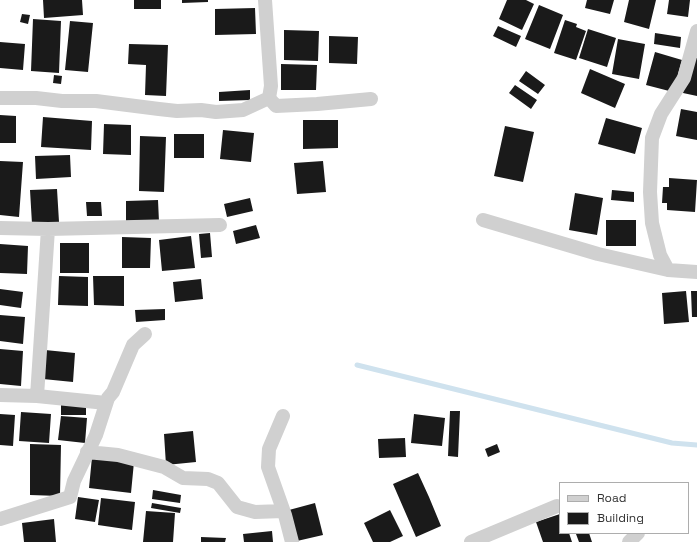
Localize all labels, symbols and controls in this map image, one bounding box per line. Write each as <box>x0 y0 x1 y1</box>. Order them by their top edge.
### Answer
legend <box>559 482 689 534</box>
text: Road <box>597 490 626 506</box>
text: Building <box>597 510 644 526</box>

